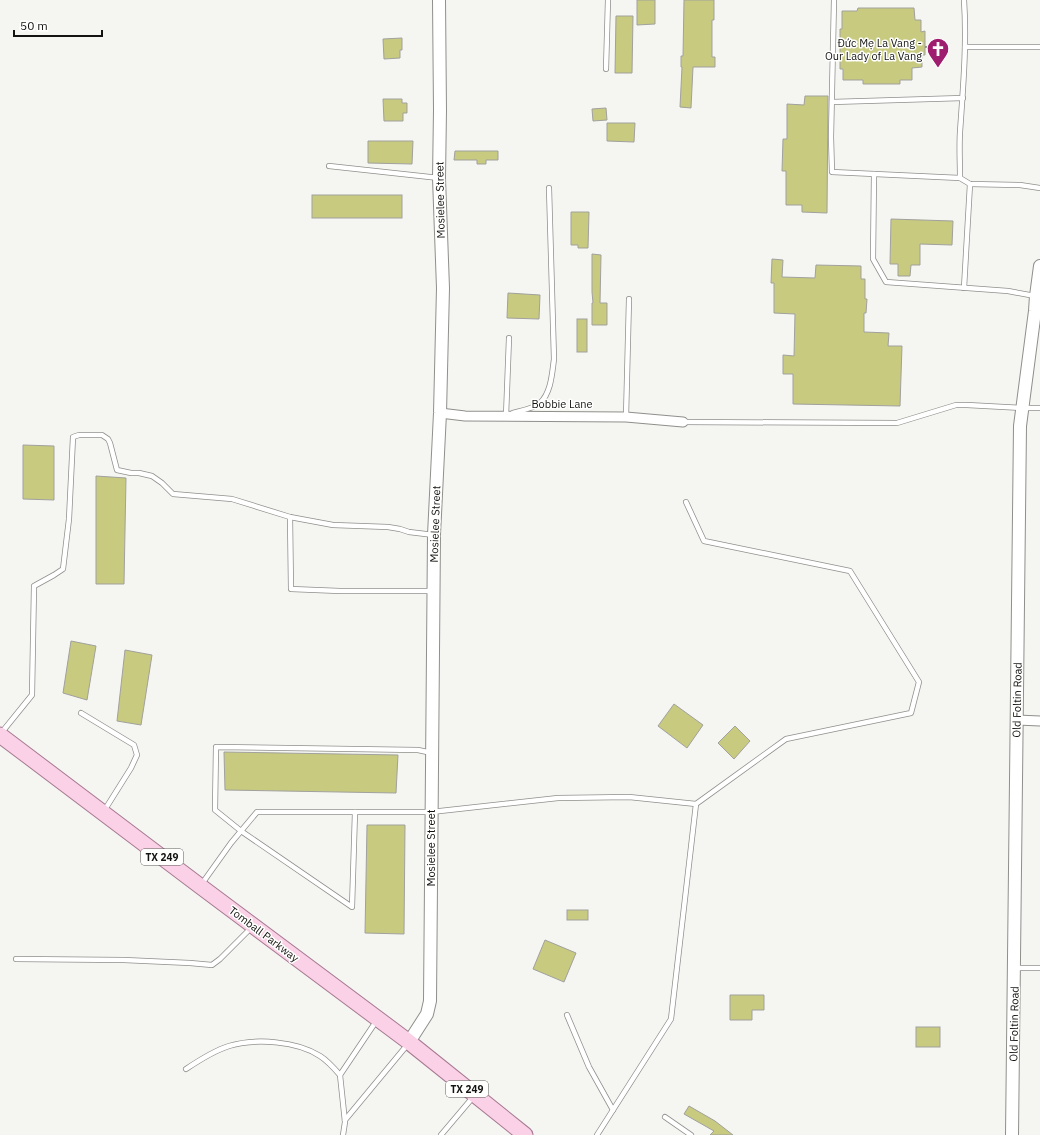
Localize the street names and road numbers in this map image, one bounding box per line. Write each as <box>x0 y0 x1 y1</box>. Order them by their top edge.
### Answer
street label: Mosielee Street <box>432 161 448 239</box>
street label: Bobbie Lane <box>531 397 593 411</box>
street label: Mosielee Street <box>427 485 443 563</box>
street label: Old Foltin Road <box>1009 662 1025 738</box>
street label: Mosielee Street <box>424 809 438 887</box>
road number: TX 249 <box>141 849 183 865</box>
street label: Tomball Parkway <box>226 903 302 965</box>
street label: Old Foltin Road <box>1006 986 1022 1062</box>
road number: TX 249 <box>446 1081 488 1097</box>

